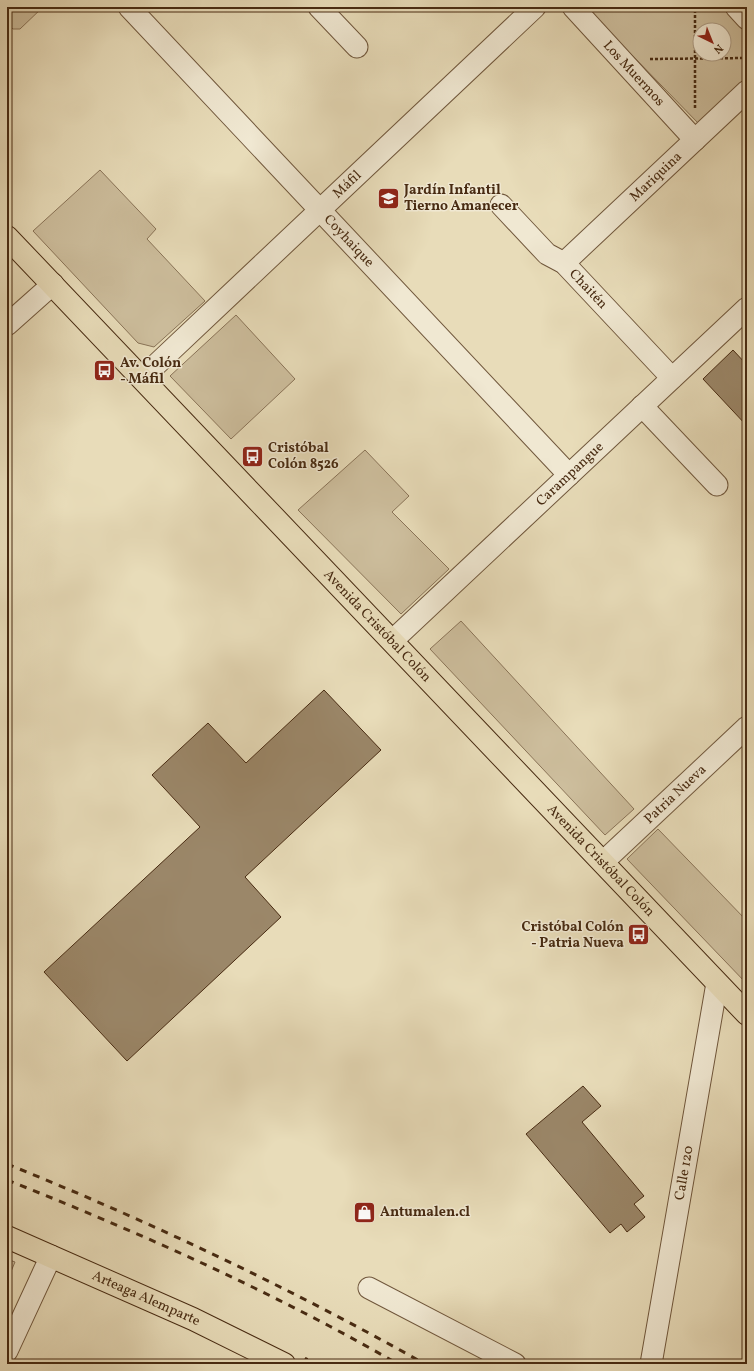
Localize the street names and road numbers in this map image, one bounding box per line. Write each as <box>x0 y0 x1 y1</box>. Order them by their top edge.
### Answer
street label: Los Muermos <box>599 36 669 110</box>
street label: Mariquina <box>626 147 686 206</box>
street label: Máfil <box>329 166 366 203</box>
street label: Coyhaique <box>319 210 379 272</box>
street label: Chaitén <box>565 265 612 313</box>
street label: Carampangue <box>532 437 608 511</box>
street label: Avenida Cristóbal Colón <box>319 565 435 686</box>
street label: Patria Nueva <box>640 760 711 828</box>
street label: Avenida Cristóbal Colón <box>543 800 659 921</box>
street label: Calle 120 <box>670 1144 698 1202</box>
street label: Arteaga Alemparte <box>89 1266 204 1331</box>

